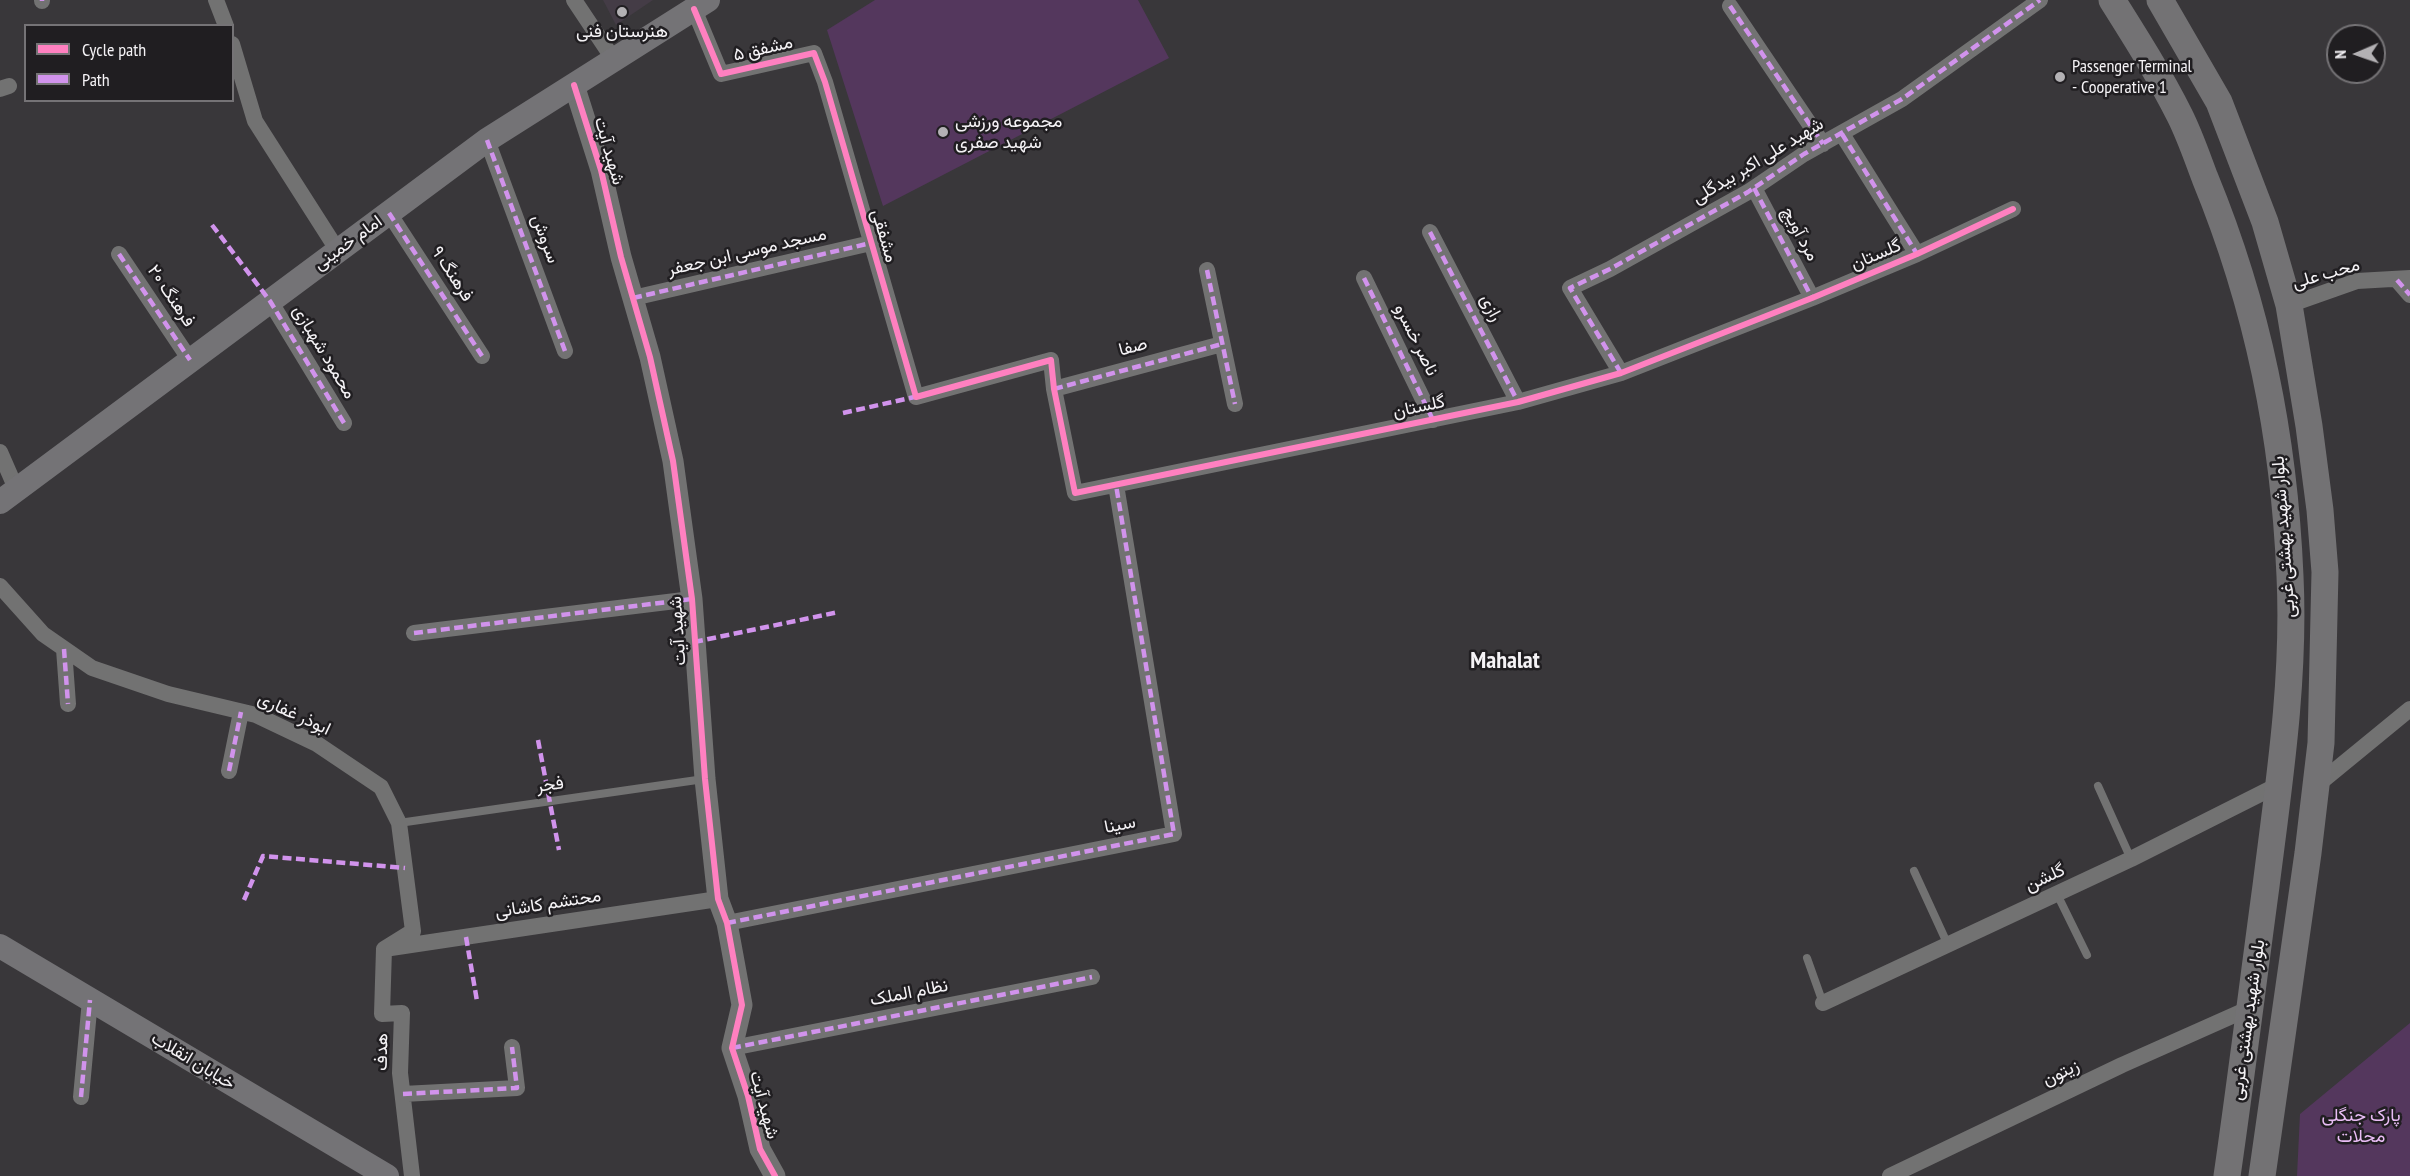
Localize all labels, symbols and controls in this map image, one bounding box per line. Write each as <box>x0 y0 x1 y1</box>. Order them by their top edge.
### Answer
marker: هنرستان فنی <box>615 5 629 19</box>
place label: هنرستان فنی <box>576 21 668 43</box>
legend <box>24 24 234 102</box>
north arrow <box>2326 24 2386 84</box>
street label: مشفق ۵ <box>731 32 795 66</box>
text: Cycle path <box>82 38 146 61</box>
text: N <box>2330 50 2350 59</box>
place label: Passenger Terminal - Cooperative 1 <box>2072 56 2192 98</box>
text: Path <box>82 68 110 91</box>
marker: Passenger Terminal - Cooperative 1 <box>2053 70 2067 84</box>
place label: مجموعه ورزشی شهید صفری <box>955 111 1062 154</box>
street label: شهید علی اکبر بیدگلی <box>1688 113 1828 209</box>
street label: شهید آیت <box>589 115 629 187</box>
marker: مجموعه ورزشی شهید صفری <box>936 125 950 139</box>
street label: مرد آویچ <box>1777 203 1823 265</box>
street label: مشفقی <box>866 207 902 265</box>
street label: امام خمینی <box>309 211 387 275</box>
street label: سروش <box>526 212 564 266</box>
street label: مسجد موسی ابن جعفر <box>666 223 828 281</box>
street label: گلستان <box>1848 235 1904 275</box>
street label: فرهنگ ۹ <box>426 242 478 306</box>
street label: محب علی <box>2290 254 2362 294</box>
street label: فرهنگ ۲۰ <box>142 261 200 331</box>
street label: رازی <box>1475 291 1507 325</box>
street label: ناصر خسرو <box>1389 300 1443 380</box>
street label: محمود شهبازی <box>288 301 360 403</box>
street label: صفا <box>1116 333 1150 361</box>
street label: گلستان <box>1391 391 1447 423</box>
street label: بلوار شهید بهشتی غربی <box>2268 455 2300 619</box>
street label: شهید آیت <box>665 596 691 666</box>
district label: Mahalat <box>1470 647 1540 675</box>
street label: ابوذر غفاری <box>254 688 334 740</box>
street label: فجر <box>535 772 565 798</box>
street label: سینا <box>1102 811 1138 839</box>
street label: گلشن <box>2021 859 2069 897</box>
street label: محتشم کاشانی <box>493 885 603 923</box>
street label: بلوار شهید بهشتی غربی <box>2226 938 2270 1102</box>
street label: نظام الملک <box>868 975 950 1011</box>
street label: خیابان انقلاب <box>147 1027 239 1095</box>
street label: هدف <box>371 1033 393 1071</box>
street label: زیتون <box>2039 1055 2083 1091</box>
street label: شهید آیت <box>745 1069 783 1141</box>
park label: پارک جنگلی محلات <box>2321 1105 2401 1148</box>

